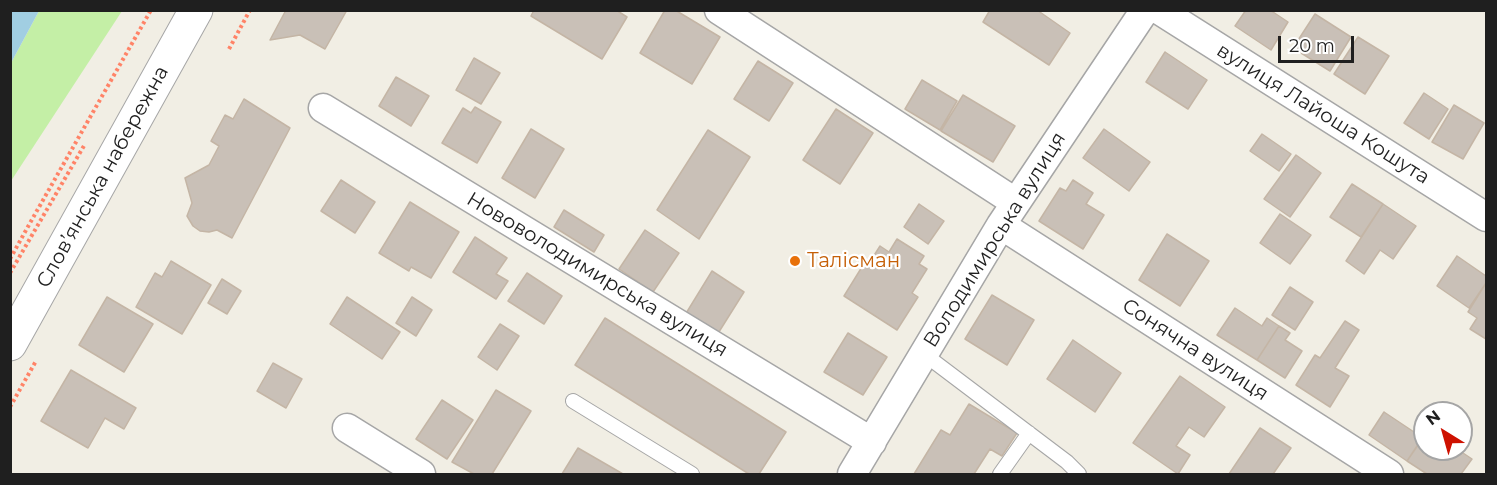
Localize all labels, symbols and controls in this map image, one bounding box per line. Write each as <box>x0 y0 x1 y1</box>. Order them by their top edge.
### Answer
scale bar <box>1281 24 1358 62</box>
text: 20 m <box>1289 35 1335 57</box>
street label: вулиця Лайоша Кошута <box>1212 38 1434 190</box>
street label: Словʼянська набережна <box>32 62 174 292</box>
street label: Володимирська вулиця <box>919 128 1071 352</box>
street label: Нововолодимирська вулиця <box>462 187 732 363</box>
place label: Талісман <box>807 249 900 273</box>
marker: Талісман <box>788 254 802 268</box>
street label: Сонячна вулиця <box>1117 294 1273 406</box>
north arrow <box>1413 401 1473 461</box>
text: N <box>1422 406 1444 429</box>

